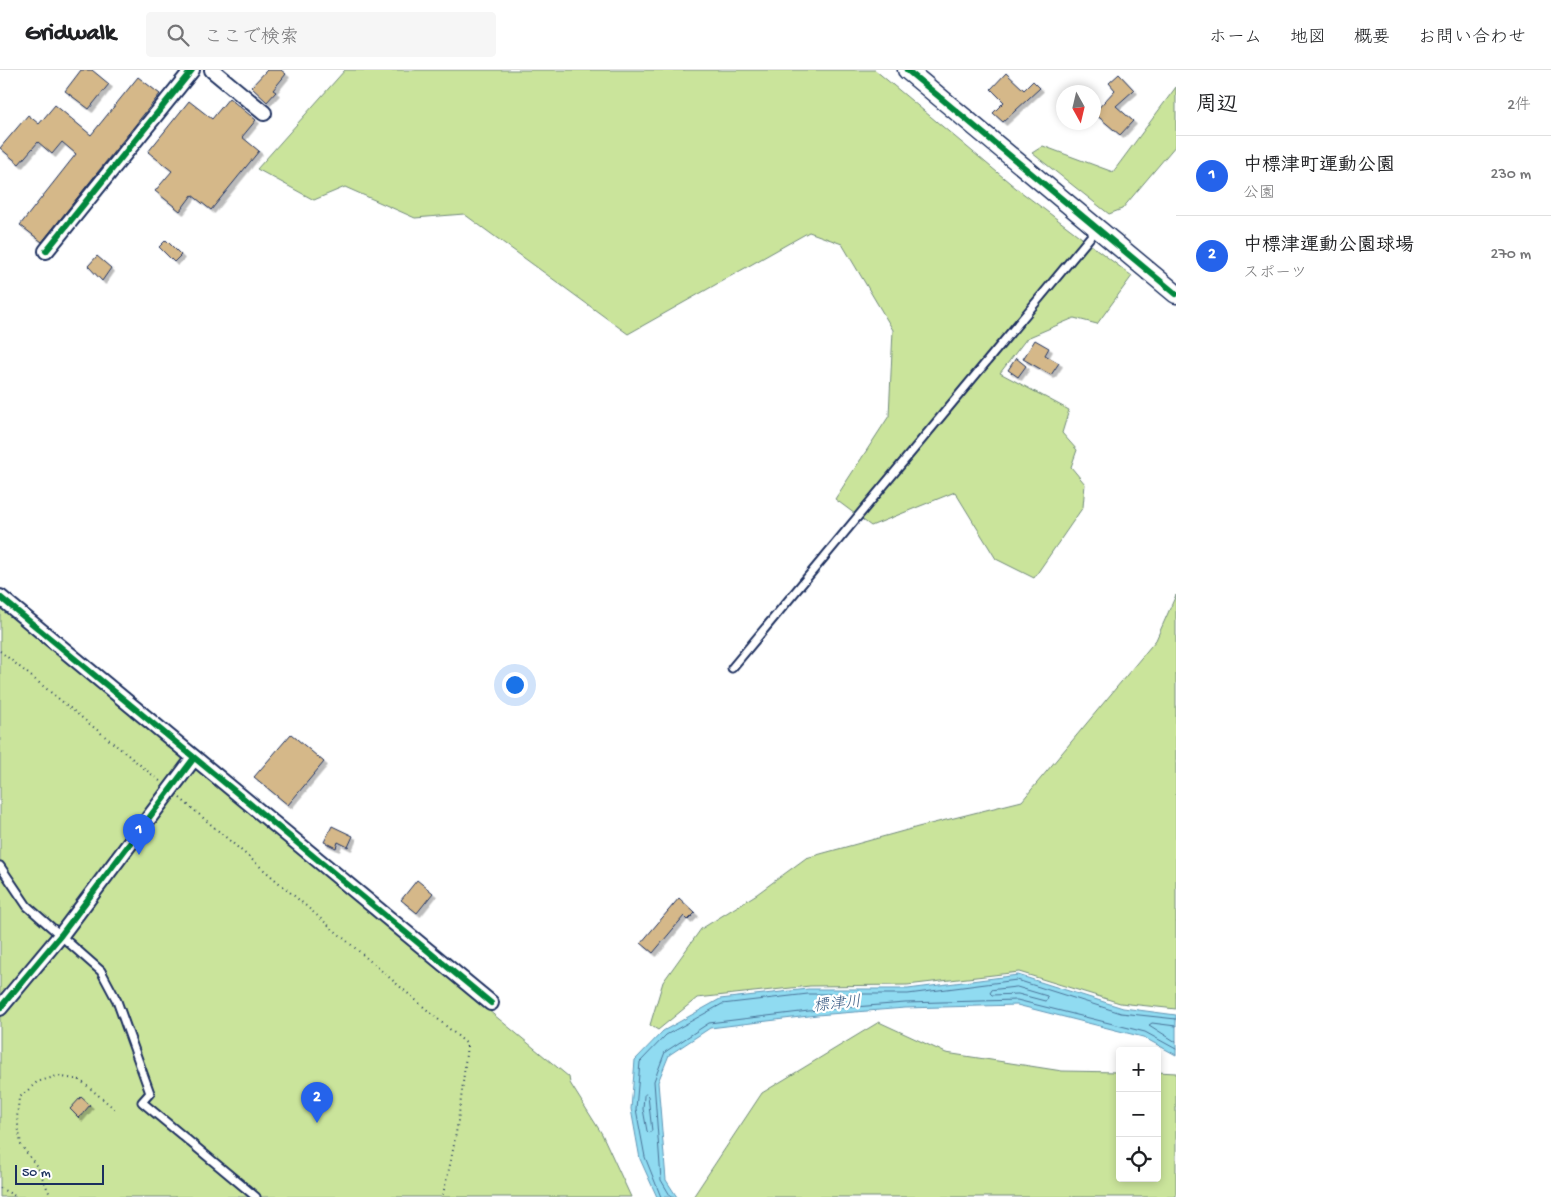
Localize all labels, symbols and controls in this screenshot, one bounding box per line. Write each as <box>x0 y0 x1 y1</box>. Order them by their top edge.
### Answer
search box <box>146 12 496 57</box>
text: Gridwalk <box>25 20 116 49</box>
icon: search <box>164 21 192 49</box>
text: ここで検索 <box>204 27 299 50</box>
text: ホーム <box>1209 28 1262 49</box>
text: 地図 <box>1290 28 1326 49</box>
text: 概要 <box>1354 28 1390 49</box>
text: お問い合わせ <box>1418 28 1526 49</box>
north arrow <box>1056 85 1101 130</box>
text: 周辺 <box>1196 94 1238 119</box>
text: 2件 <box>1507 97 1531 116</box>
text: 中標津町運動公園 <box>1243 155 1395 178</box>
text: 1 <box>1209 166 1215 185</box>
text: 230 m <box>1491 166 1531 185</box>
text: 公園 <box>1243 185 1275 204</box>
text: 中標津運動公園球場 <box>1243 235 1414 258</box>
text: 2 <box>1208 246 1216 265</box>
text: 270 m <box>1491 246 1531 265</box>
text: スポーツ <box>1243 265 1307 284</box>
your location <box>502 672 528 698</box>
pin: 1 <box>123 814 155 855</box>
water label: 標津川 <box>812 993 862 1017</box>
map controls <box>1116 1047 1161 1182</box>
button: + <box>1116 1047 1161 1092</box>
pin: 2 <box>301 1082 333 1123</box>
button: − <box>1116 1092 1161 1137</box>
button: locate <box>1116 1137 1161 1182</box>
scale bar <box>15 1162 104 1185</box>
text: 50 m <box>22 1165 51 1182</box>

